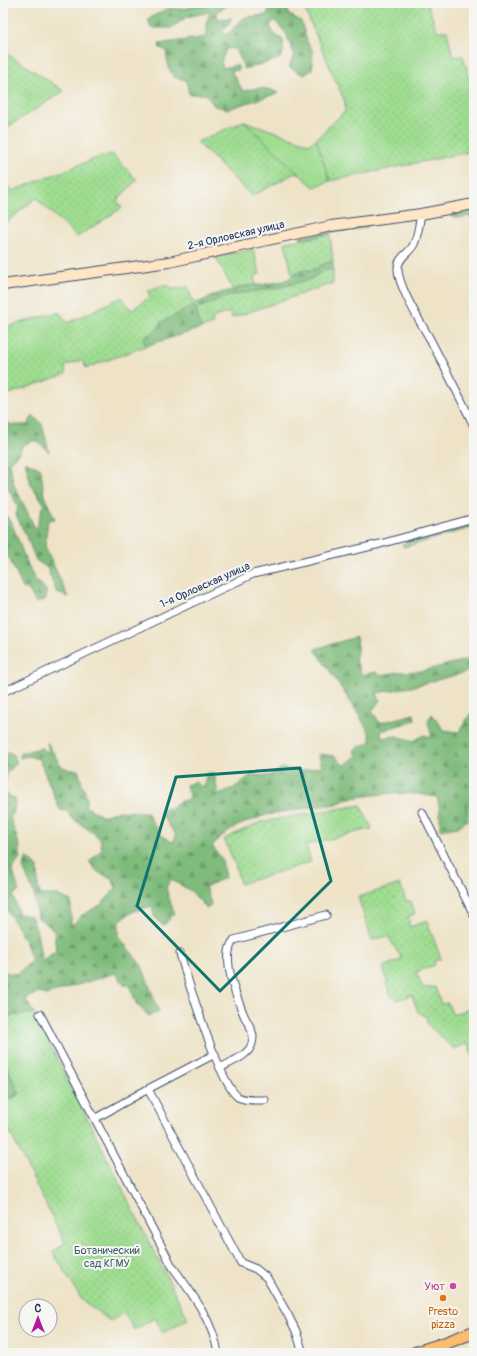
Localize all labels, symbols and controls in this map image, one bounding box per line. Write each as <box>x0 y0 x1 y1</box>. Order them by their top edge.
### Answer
street label: 2-я Орловская улица <box>186 218 286 252</box>
street label: 1-я Орловская улица <box>158 559 252 611</box>
park label: Ботанический сад КГМУ <box>74 1244 140 1270</box>
place label: Уют <box>424 1280 445 1293</box>
marker: Уют <box>448 1281 458 1291</box>
marker: Presto pizza <box>438 1293 448 1303</box>
north arrow <box>18 1298 58 1338</box>
text: С <box>35 1302 42 1315</box>
place label: Presto pizza <box>428 1305 458 1331</box>

